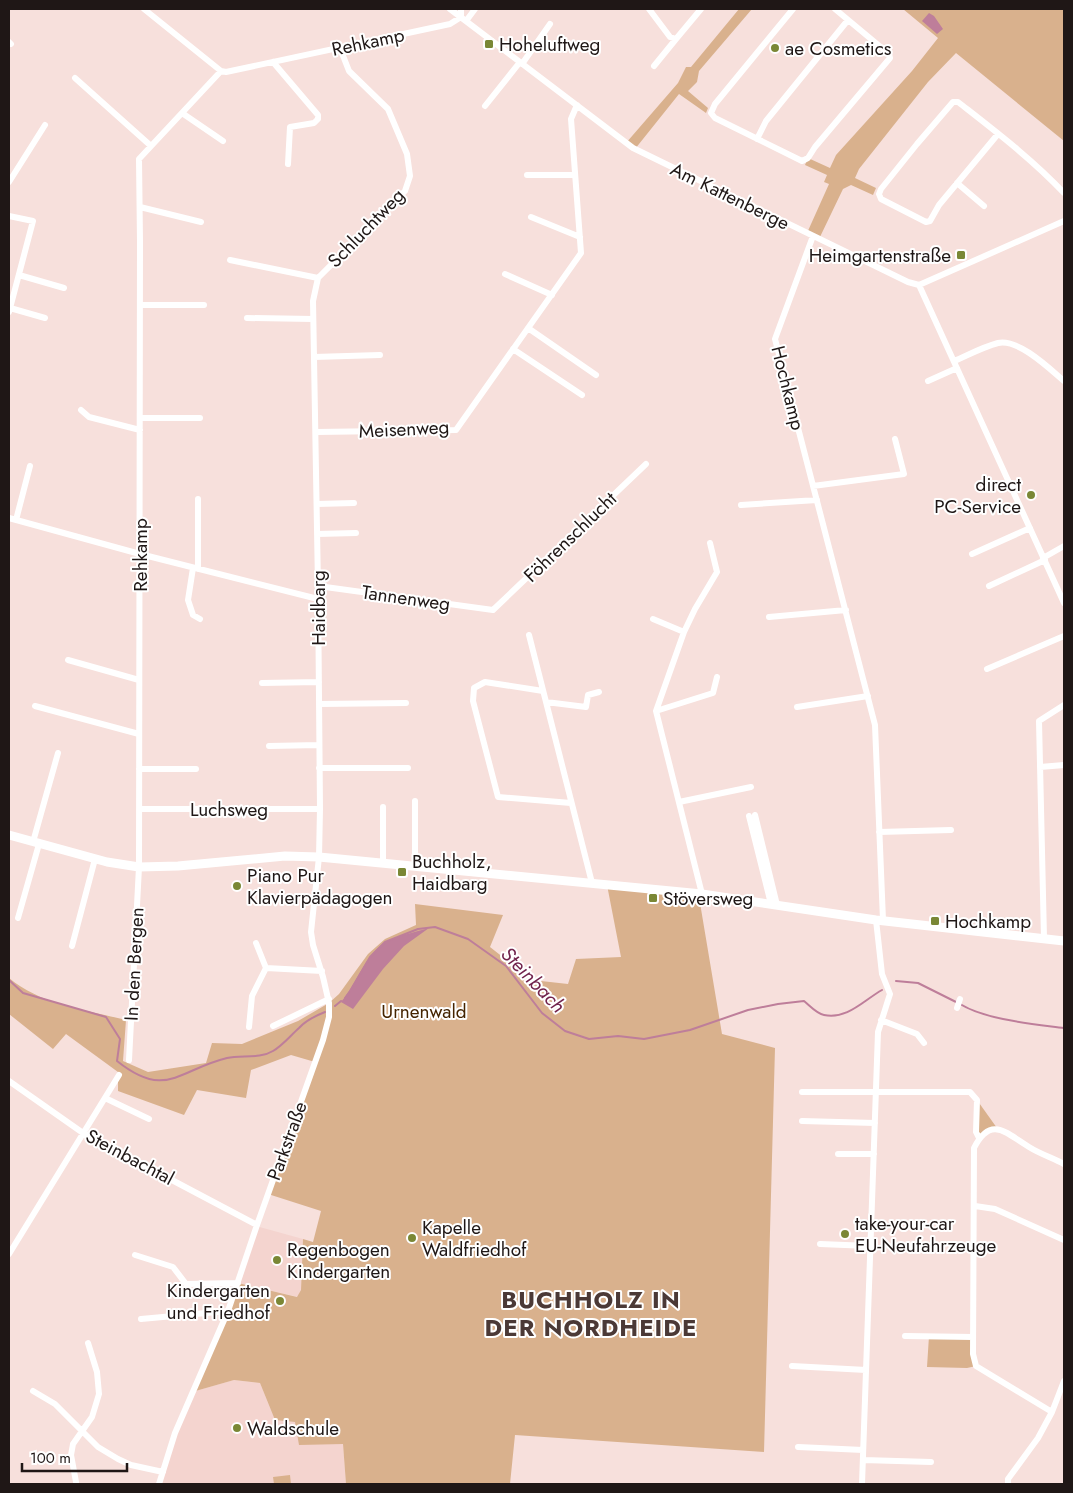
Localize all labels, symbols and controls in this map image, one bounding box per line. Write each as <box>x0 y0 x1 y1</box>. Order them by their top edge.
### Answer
street label: Rehkamp <box>329 21 407 63</box>
place label: Hoheluftweg <box>499 31 600 58</box>
place label: ae Cosmetics <box>785 35 892 62</box>
marker: Hoheluftweg <box>483 38 495 50</box>
marker: ae Cosmetics <box>769 42 781 54</box>
street label: Am Kattenberge <box>666 156 794 237</box>
street label: Schluchtweg <box>321 182 411 274</box>
place label: Heimgartenstraße <box>809 242 951 269</box>
marker: Heimgartenstraße <box>955 249 967 261</box>
street label: Hochkamp <box>764 343 812 433</box>
street label: Meisenweg <box>358 413 450 445</box>
place label: direct PC-Service <box>934 471 1021 520</box>
street label: Föhrenschlucht <box>517 485 623 588</box>
marker: direct PC-Service <box>1025 489 1037 501</box>
street label: Rehkamp <box>127 518 154 592</box>
street label: Haidbarg <box>305 570 332 646</box>
street label: Tannenweg <box>360 578 452 618</box>
street label: Luchsweg <box>190 796 268 823</box>
place label: Buchholz, Haidbarg <box>412 848 492 897</box>
place label: Piano Pur Klavierpädagogen <box>247 862 393 911</box>
marker: Buchholz, Haidbarg <box>396 866 408 878</box>
marker: Piano Pur Klavierpädagogen <box>231 880 243 892</box>
place label: Stöversweg <box>663 885 753 912</box>
marker: Stöversweg <box>647 892 659 904</box>
street label: In den Bergen <box>118 906 150 1022</box>
place label: Hochkamp <box>945 908 1031 935</box>
marker: Hochkamp <box>929 915 941 927</box>
water label: Steinbach <box>494 940 572 1020</box>
park label: Urnenwald <box>381 998 467 1025</box>
street label: Parkstraße <box>260 1098 314 1184</box>
street label: Steinbachtal <box>81 1122 179 1192</box>
place label: take-your-car EU-Neufahrzeuge <box>855 1210 996 1259</box>
place label: Kapelle Waldfriedhof <box>422 1214 527 1263</box>
marker: take-your-car EU-Neufahrzeuge <box>839 1228 851 1240</box>
marker: Kapelle Waldfriedhof <box>406 1232 418 1244</box>
place label: Regenbogen Kindergarten <box>287 1236 390 1285</box>
marker: Regenbogen Kindergarten <box>271 1254 283 1266</box>
place label: Kindergarten und Friedhof <box>167 1277 271 1326</box>
district label: BUCHHOLZ IN DER NORDHEIDE <box>485 1282 697 1345</box>
marker: Kindergarten und Friedhof <box>274 1295 286 1307</box>
place label: Waldschule <box>247 1415 339 1442</box>
marker: Waldschule <box>231 1422 243 1434</box>
scale bar <box>22 1440 128 1472</box>
text: 100 m <box>30 1447 71 1469</box>

